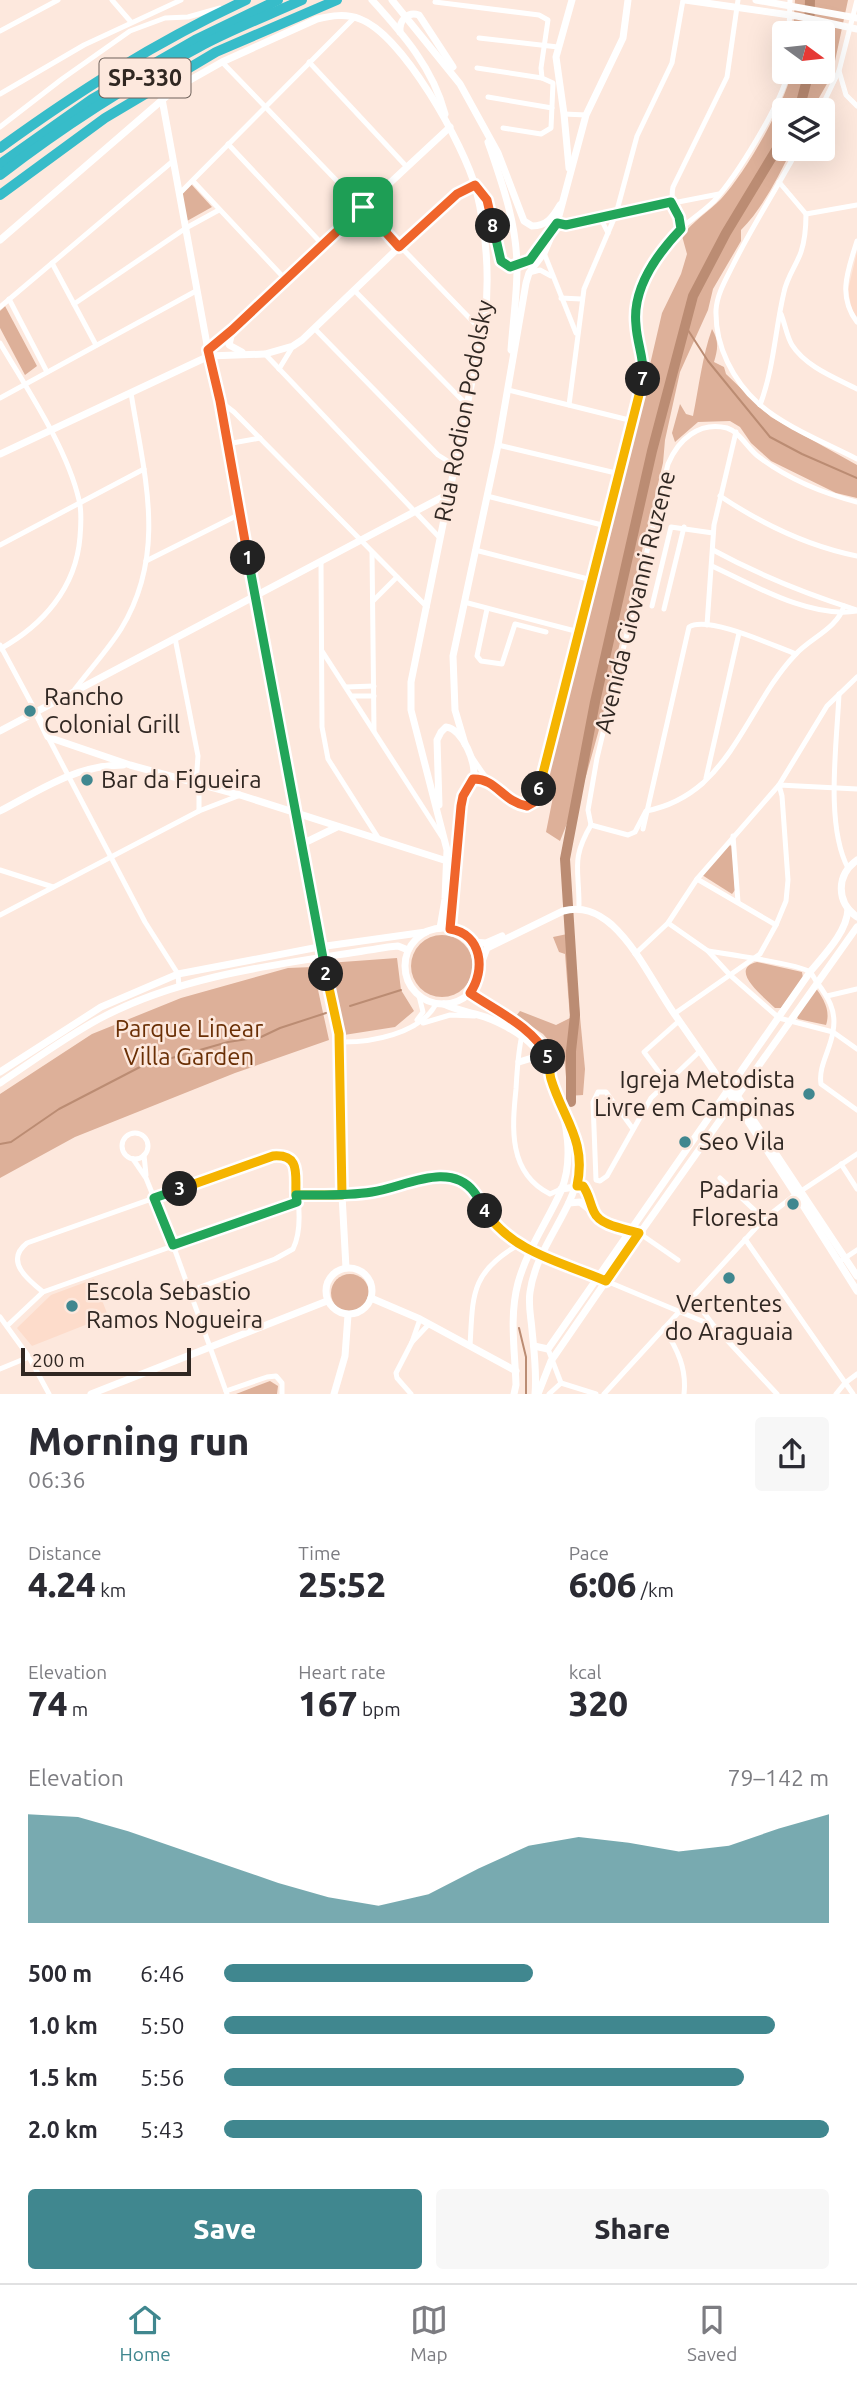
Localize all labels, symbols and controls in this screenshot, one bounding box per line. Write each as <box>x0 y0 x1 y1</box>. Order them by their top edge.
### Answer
north arrow <box>772 21 835 84</box>
map controls <box>772 21 835 161</box>
road number: SP-330 <box>100 58 190 97</box>
button: layers <box>772 98 835 161</box>
pin <box>333 177 393 237</box>
icon: arrive <box>344 188 382 226</box>
pin: 8 <box>476 208 510 244</box>
text: 8 <box>487 214 498 236</box>
street label: Rua Rodion Podolsky <box>429 297 498 524</box>
pin: 7 <box>626 362 660 396</box>
text: 7 <box>637 367 648 389</box>
street label: Avenida Giovanni Ruzene <box>589 468 680 736</box>
pin: 1 <box>230 540 266 576</box>
text: 1 <box>242 546 253 568</box>
place label: Rancho Colonial Grill <box>44 683 180 738</box>
marker: Rancho Colonial Grill <box>22 703 38 719</box>
place label: Bar da Figueira <box>101 766 262 793</box>
marker: Bar da Figueira <box>79 772 95 788</box>
pin: 6 <box>522 772 556 806</box>
text: 6 <box>533 777 544 799</box>
pin: 2 <box>308 956 344 992</box>
text: 2 <box>320 962 331 984</box>
park label: Parque Linear Villa Garden <box>115 1015 263 1070</box>
pin: 5 <box>530 1040 566 1074</box>
text: 5 <box>542 1045 553 1067</box>
place label: Igreja Metodista Livre em Campinas <box>594 1066 795 1121</box>
marker: Igreja Metodista Livre em Campinas <box>801 1086 817 1102</box>
place label: Seo Vila <box>699 1128 785 1155</box>
marker: Seo Vila <box>677 1134 693 1150</box>
pin: 3 <box>162 1172 198 1206</box>
place label: Padaria Floresta <box>692 1176 779 1231</box>
text: 3 <box>174 1177 185 1199</box>
pin: 4 <box>468 1194 503 1228</box>
marker: Padaria Floresta <box>785 1196 801 1212</box>
text: 4 <box>479 1199 490 1221</box>
marker: Vertentes do Araguaia <box>721 1270 737 1286</box>
place label: Escola Sebastio Ramos Nogueira <box>86 1278 263 1333</box>
place label: Vertentes do Araguaia <box>665 1290 793 1345</box>
marker: Escola Sebastio Ramos Nogueira <box>64 1298 80 1314</box>
scale bar <box>21 1345 191 1377</box>
text: 200 m <box>32 1349 85 1371</box>
button: share <box>755 1417 829 1491</box>
text: Morning run <box>28 1420 249 1462</box>
text: 06:36 <box>28 1467 86 1492</box>
text: Distance <box>28 1542 102 1564</box>
text: Time <box>298 1542 341 1564</box>
text: Pace <box>569 1542 609 1564</box>
text: 4.24 <box>28 1564 96 1604</box>
text: 25:52 <box>298 1564 386 1604</box>
text: 6:06 <box>569 1564 637 1604</box>
text: km <box>96 1579 126 1601</box>
text: /km <box>637 1579 674 1601</box>
text: Elevation <box>28 1661 107 1683</box>
text: Heart rate <box>298 1661 386 1683</box>
text: kcal <box>569 1661 601 1683</box>
text: 74 <box>28 1683 67 1723</box>
text: 167 <box>298 1683 358 1723</box>
text: 320 <box>569 1683 628 1723</box>
text: m <box>67 1698 88 1720</box>
text: bpm <box>358 1698 401 1720</box>
text: Elevation <box>28 1765 124 1790</box>
text: 79–142 m <box>728 1765 829 1790</box>
text: 500 m <box>28 1961 92 1986</box>
text: 6:46 <box>140 1961 185 1986</box>
text: 1.0 km <box>28 2013 98 2038</box>
text: 5:50 <box>140 2013 185 2038</box>
text: 1.5 km <box>28 2065 98 2090</box>
text: 5:56 <box>140 2065 185 2090</box>
text: 2.0 km <box>28 2117 98 2142</box>
text: 5:43 <box>140 2117 185 2142</box>
button: Save <box>28 2189 422 2269</box>
button: Share <box>436 2189 829 2269</box>
tab: Home <box>120 2301 171 2365</box>
tab: Map <box>410 2301 448 2365</box>
tab: Saved <box>687 2301 737 2365</box>

